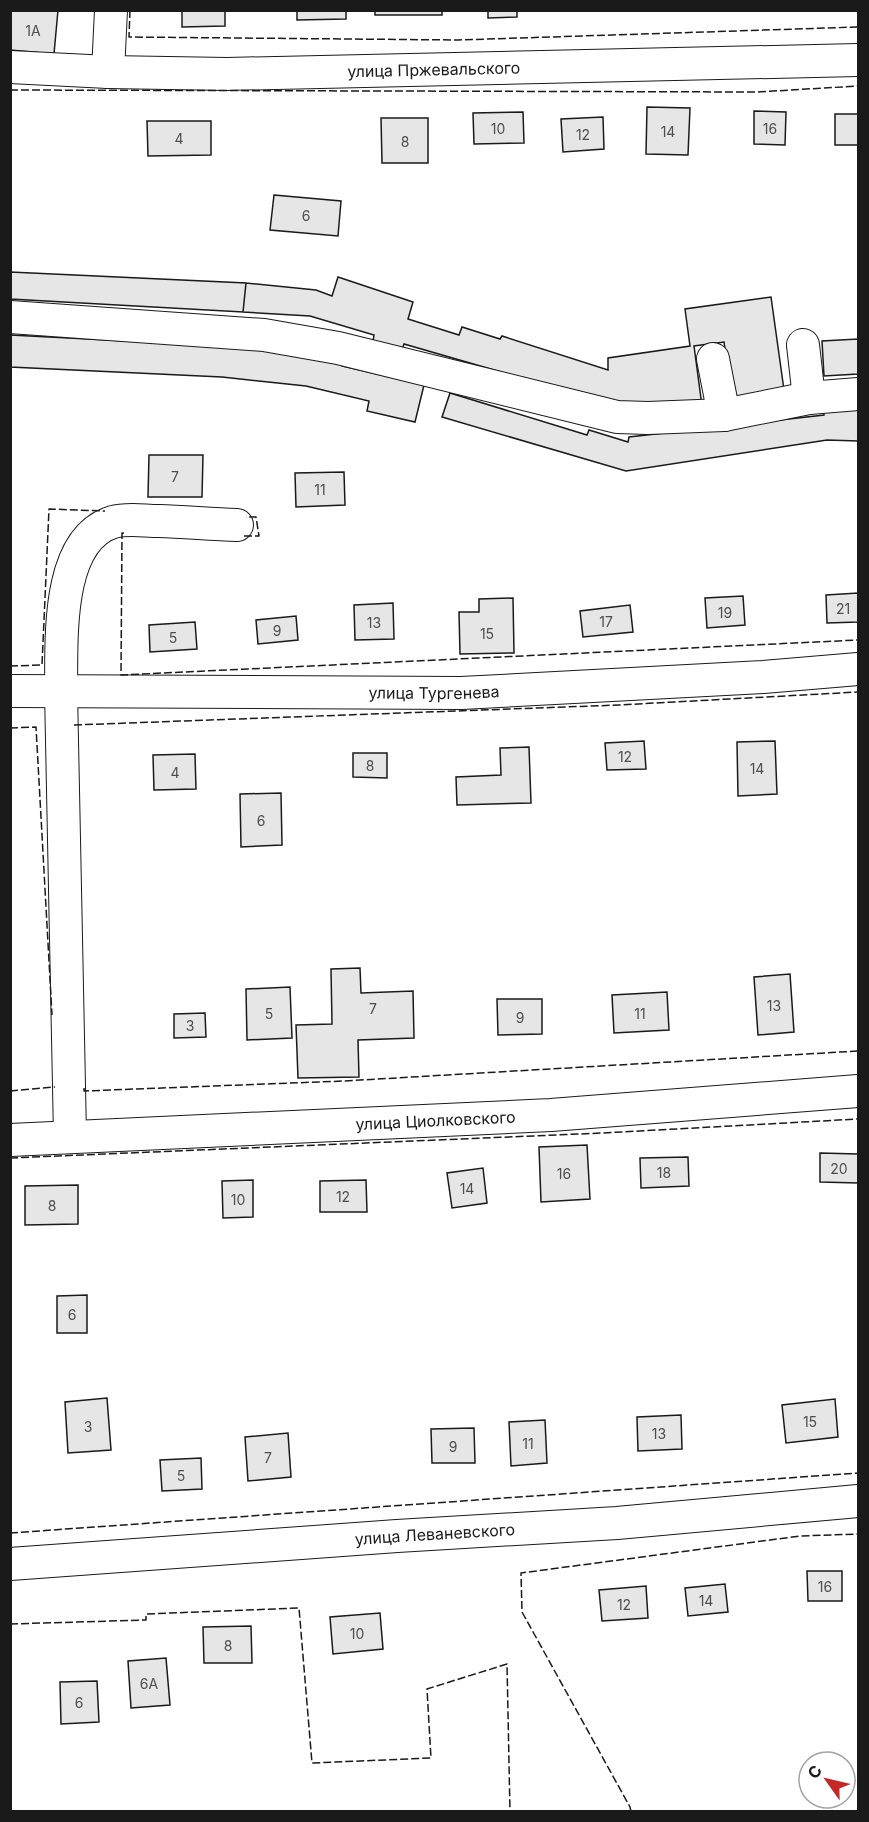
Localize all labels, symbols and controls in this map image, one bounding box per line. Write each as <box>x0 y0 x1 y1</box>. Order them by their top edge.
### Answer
house number: 1А <box>25 22 41 39</box>
street label: улица Пржевальского <box>347 57 520 81</box>
house number: 10 <box>491 120 505 137</box>
house number: 16 <box>763 120 777 137</box>
house number: 14 <box>661 123 675 140</box>
house number: 12 <box>576 126 590 143</box>
house number: 4 <box>174 130 184 147</box>
house number: 8 <box>401 133 409 150</box>
house number: 6 <box>302 207 310 224</box>
house number: 7 <box>171 468 179 485</box>
house number: 11 <box>314 481 326 498</box>
house number: 21 <box>836 600 850 617</box>
house number: 19 <box>718 604 732 621</box>
house number: 17 <box>599 613 613 630</box>
house number: 13 <box>367 614 381 631</box>
house number: 9 <box>273 622 281 639</box>
house number: 15 <box>480 625 494 642</box>
house number: 5 <box>169 629 177 646</box>
street label: улица Тургенева <box>368 681 500 703</box>
house number: 12 <box>618 748 632 765</box>
house number: 8 <box>366 757 374 774</box>
house number: 14 <box>750 760 764 777</box>
house number: 4 <box>170 764 180 781</box>
house number: 6 <box>257 812 265 829</box>
house number: 13 <box>767 997 781 1014</box>
house number: 7 <box>369 1000 377 1017</box>
house number: 5 <box>265 1005 273 1022</box>
house number: 11 <box>634 1005 646 1022</box>
house number: 9 <box>516 1009 524 1026</box>
house number: 3 <box>186 1017 194 1034</box>
street label: улица Циолковского <box>355 1107 516 1134</box>
house number: 20 <box>830 1160 848 1177</box>
house number: 18 <box>657 1164 671 1181</box>
house number: 16 <box>557 1165 571 1182</box>
house number: 14 <box>460 1180 474 1197</box>
house number: 12 <box>336 1188 350 1205</box>
house number: 10 <box>231 1191 245 1208</box>
house number: 8 <box>48 1197 56 1214</box>
house number: 6 <box>68 1306 76 1323</box>
house number: 15 <box>803 1413 817 1430</box>
house number: 3 <box>84 1418 92 1435</box>
house number: 13 <box>652 1425 666 1442</box>
house number: 11 <box>522 1435 534 1452</box>
house number: 9 <box>449 1438 457 1455</box>
house number: 7 <box>264 1449 272 1466</box>
house number: 5 <box>177 1467 185 1484</box>
street label: улица Леваневского <box>354 1519 516 1549</box>
house number: 16 <box>818 1578 832 1595</box>
house number: 14 <box>699 1592 713 1609</box>
house number: 12 <box>617 1596 631 1613</box>
house number: 10 <box>350 1625 364 1642</box>
house number: 8 <box>224 1637 232 1654</box>
house number: 6А <box>140 1675 159 1692</box>
house number: 6 <box>75 1694 83 1711</box>
north arrow <box>797 1750 857 1810</box>
text: С <box>803 1761 826 1782</box>

